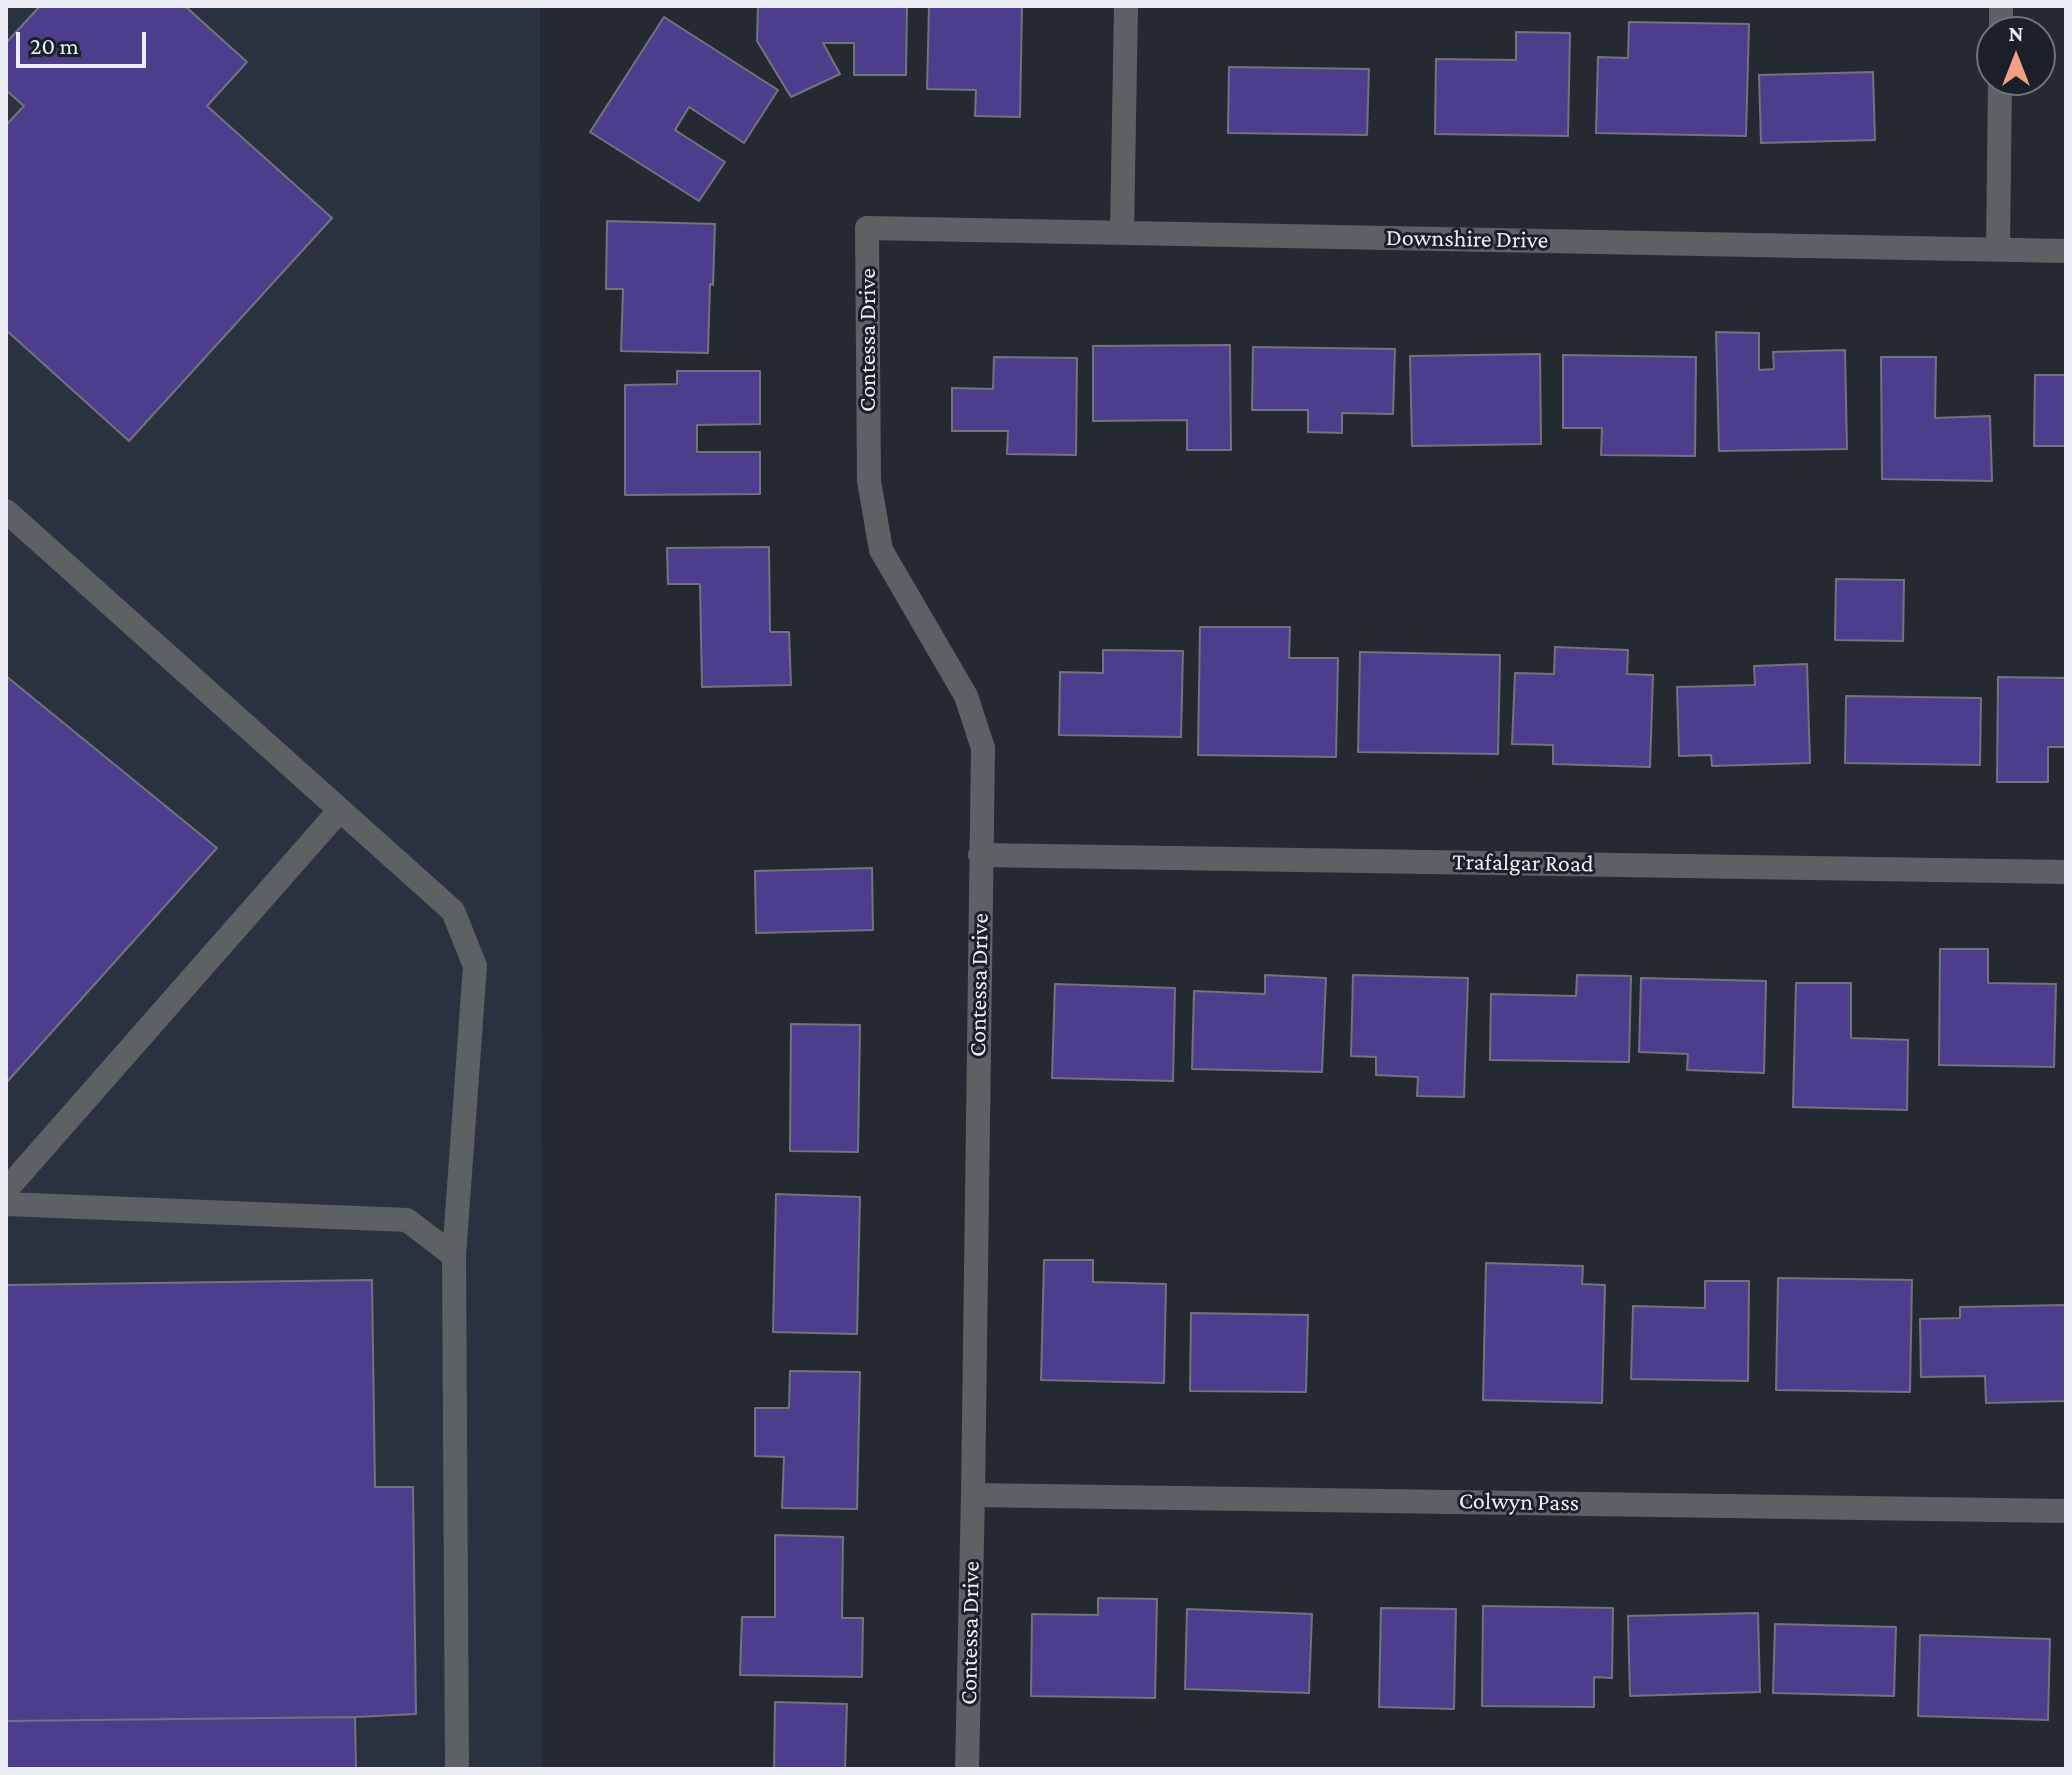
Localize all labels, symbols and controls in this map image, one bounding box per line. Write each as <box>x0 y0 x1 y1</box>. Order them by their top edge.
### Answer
scale bar <box>20 16 150 66</box>
north arrow <box>1976 16 2056 96</box>
text: N <box>2009 21 2024 46</box>
text: 20 m <box>30 32 79 59</box>
street label: Downshire Drive <box>1386 223 1548 255</box>
street label: Contessa Drive <box>854 268 882 412</box>
street label: Trafalgar Road <box>1452 847 1594 879</box>
street label: Contessa Drive <box>963 913 995 1057</box>
street label: Colwyn Pass <box>1459 1487 1579 1517</box>
street label: Contessa Drive <box>954 1561 986 1705</box>

